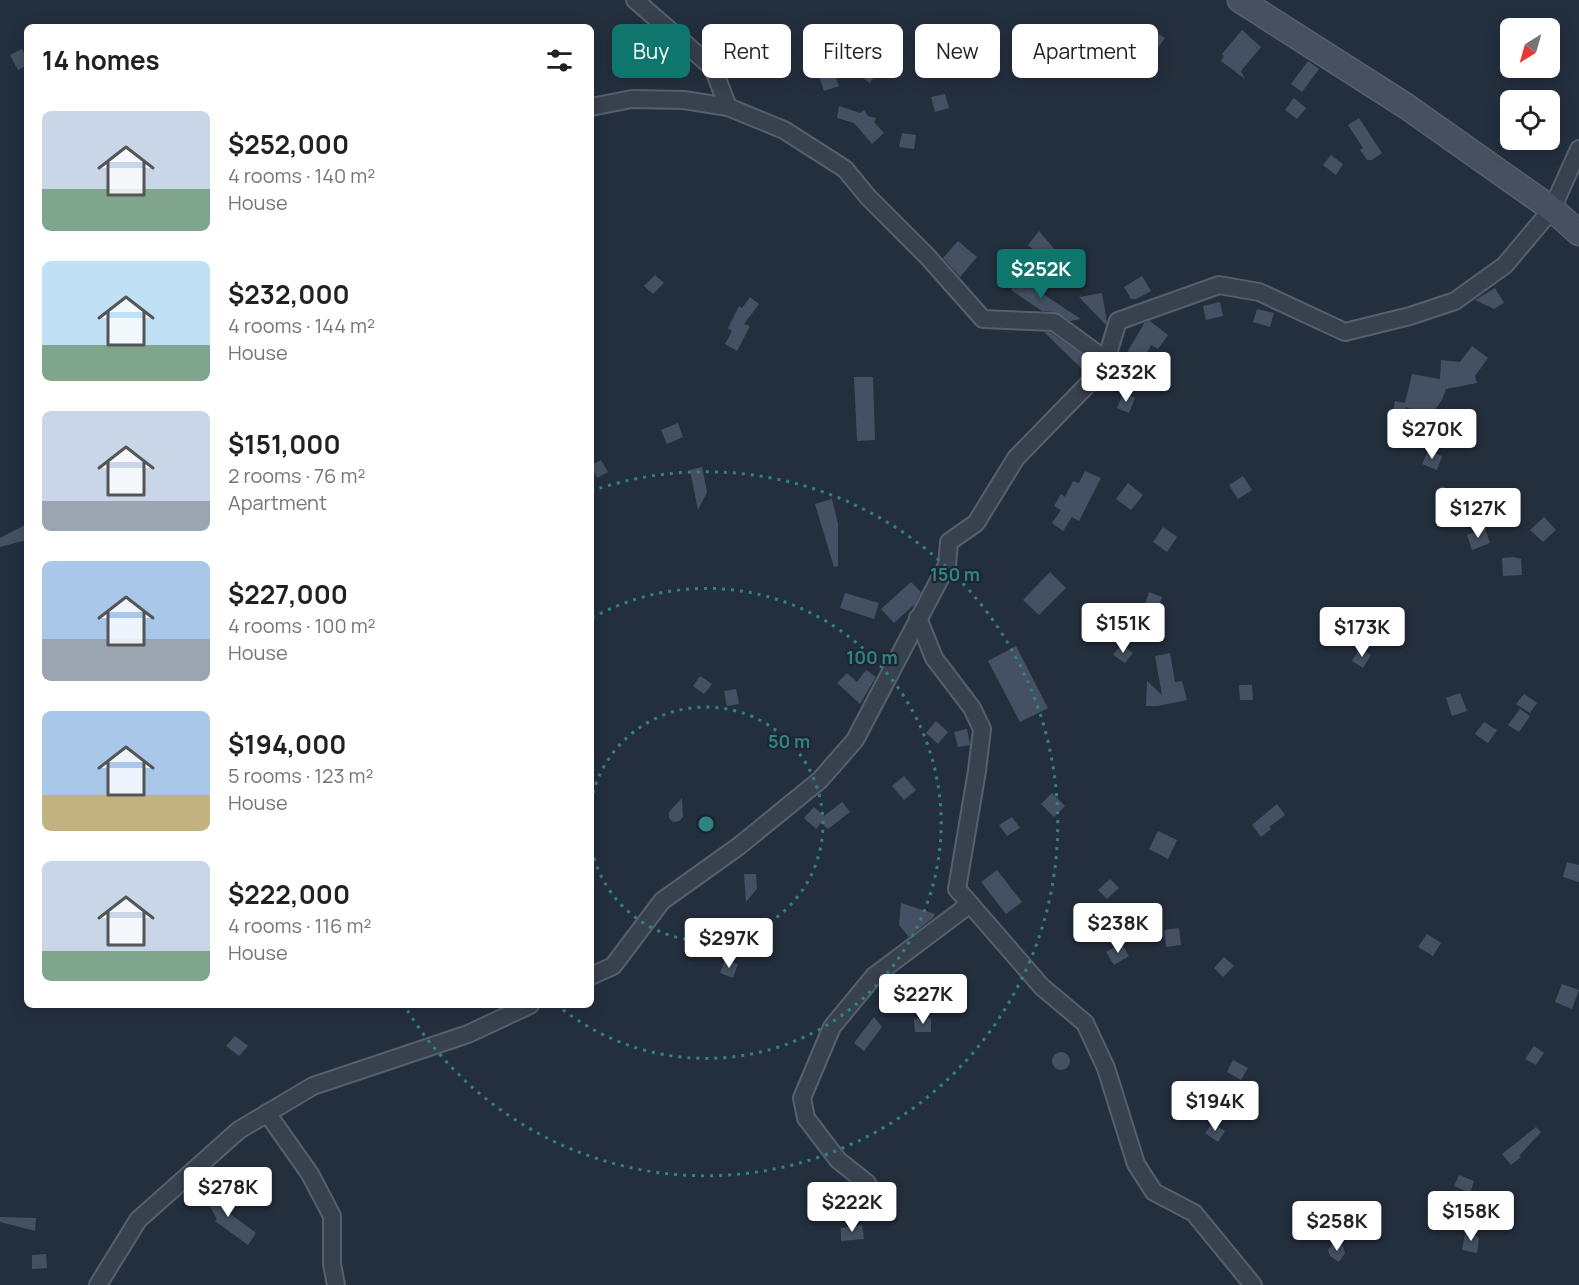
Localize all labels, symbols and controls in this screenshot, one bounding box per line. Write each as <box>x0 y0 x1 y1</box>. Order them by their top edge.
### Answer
north arrow <box>1500 18 1560 78</box>
map controls <box>1500 18 1560 150</box>
chip: Buy <box>612 24 690 78</box>
chip: Rent <box>702 24 791 78</box>
chip: Filters <box>803 24 903 78</box>
chip: New <box>915 24 1000 78</box>
chip: Apartment <box>1012 24 1158 78</box>
text: 14 homes <box>42 42 160 78</box>
icon: filters <box>543 44 576 77</box>
button: locate <box>1500 90 1560 150</box>
text: $252,000 <box>228 126 349 162</box>
icon: home <box>90 135 162 207</box>
text: 4 rooms · 140 m² <box>228 162 375 189</box>
text: House <box>228 189 288 216</box>
pin: $252K <box>999 249 1083 300</box>
text: $252K <box>1011 255 1071 282</box>
text: $232,000 <box>228 276 350 312</box>
icon: home <box>90 285 162 357</box>
text: 4 rooms · 144 m² <box>228 312 375 339</box>
text: House <box>228 339 288 366</box>
pin: $232K <box>1084 352 1168 403</box>
text: $232K <box>1096 358 1156 385</box>
pin: $270K <box>1390 409 1474 460</box>
text: $270K <box>1401 415 1463 442</box>
text: $151,000 <box>228 426 341 462</box>
icon: home <box>90 435 162 507</box>
text: 2 rooms · 76 m² <box>228 462 365 489</box>
pin: $127K <box>1436 488 1520 539</box>
text: Apartment <box>228 489 327 516</box>
text: $127K <box>1450 494 1506 521</box>
text: 150 m <box>930 562 980 586</box>
text: $227,000 <box>228 576 348 612</box>
icon: home <box>90 585 162 657</box>
pin: $151K <box>1081 603 1165 654</box>
pin: $173K <box>1320 607 1404 658</box>
text: $151K <box>1096 609 1150 636</box>
text: 4 rooms · 100 m² <box>228 612 376 639</box>
text: $173K <box>1334 613 1390 640</box>
text: House <box>228 639 288 666</box>
text: 100 m <box>846 645 898 669</box>
text: $194,000 <box>228 726 346 762</box>
text: 50 m <box>768 729 810 753</box>
icon: home <box>90 735 162 807</box>
text: 5 rooms · 123 m² <box>228 762 373 789</box>
text: House <box>228 789 288 816</box>
centre of rings <box>696 814 716 834</box>
text: $222,000 <box>228 876 350 912</box>
icon: home <box>90 885 162 957</box>
pin: $238K <box>1076 903 1160 954</box>
text: $238K <box>1087 909 1149 936</box>
text: 4 rooms · 116 m² <box>228 912 371 939</box>
pin: $297K <box>687 918 771 969</box>
text: $297K <box>699 924 759 951</box>
text: House <box>228 939 288 966</box>
pin: $227K <box>881 974 965 1025</box>
text: $227K <box>893 980 953 1007</box>
pin: $194K <box>1173 1081 1257 1132</box>
text: $194K <box>1186 1087 1244 1114</box>
pin: $278K <box>186 1167 270 1218</box>
text: $278K <box>198 1173 258 1200</box>
pin: $222K <box>810 1182 894 1233</box>
text: $222K <box>821 1188 883 1215</box>
pin: $158K <box>1429 1191 1513 1242</box>
text: $158K <box>1442 1197 1500 1224</box>
pin: $258K <box>1295 1201 1379 1252</box>
text: $258K <box>1306 1207 1368 1234</box>

